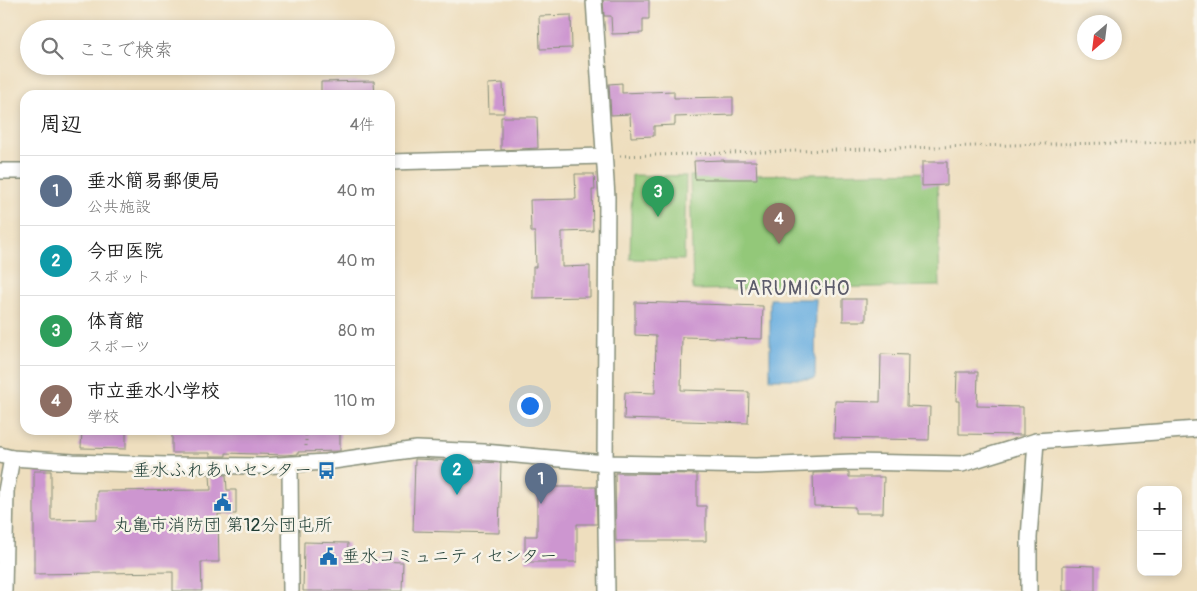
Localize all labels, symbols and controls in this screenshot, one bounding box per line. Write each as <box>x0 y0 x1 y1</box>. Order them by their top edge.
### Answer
north arrow <box>1077 15 1122 60</box>
search box <box>20 20 395 75</box>
icon: search <box>38 34 66 62</box>
text: ここで検索 <box>78 38 173 62</box>
text: 周辺 <box>40 111 82 138</box>
text: 4件 <box>350 115 375 135</box>
text: 垂水簡易郵便局 <box>87 169 220 193</box>
pin: 3 <box>642 176 674 217</box>
text: 1 <box>53 181 59 201</box>
text: 40 m <box>337 181 375 201</box>
text: 公共施設 <box>87 197 151 217</box>
pin: 4 <box>763 203 795 244</box>
text: 今田医院 <box>87 239 163 263</box>
text: 2 <box>52 251 60 271</box>
text: 40 m <box>337 251 375 271</box>
text: スポット <box>87 267 151 287</box>
district label: TARUMICHO <box>735 276 851 301</box>
text: 体育館 <box>87 309 144 333</box>
text: 3 <box>52 321 60 341</box>
text: 80 m <box>338 321 375 341</box>
text: スポーツ <box>87 337 151 357</box>
text: 市立垂水小学校 <box>87 379 220 403</box>
text: 4 <box>51 391 61 411</box>
text: 110 m <box>334 391 375 411</box>
your location <box>517 393 543 419</box>
text: 学校 <box>87 407 119 427</box>
pin: 2 <box>441 454 473 495</box>
place label: 垂水ふれあいセンター <box>133 459 312 482</box>
bus stop icon: 垂水ふれあいセンター <box>316 460 336 480</box>
pin: 1 <box>525 463 557 504</box>
map controls <box>1137 486 1182 576</box>
button: + <box>1137 486 1182 531</box>
public building icon: 丸亀市消防団 第12分団屯所 <box>213 492 233 512</box>
place label: 丸亀市消防団 第12分団屯所 <box>113 514 333 537</box>
button: − <box>1137 531 1182 576</box>
place label: 垂水コミュニティセンター <box>342 545 557 568</box>
public building icon: 垂水コミュニティセンター <box>318 546 338 566</box>

